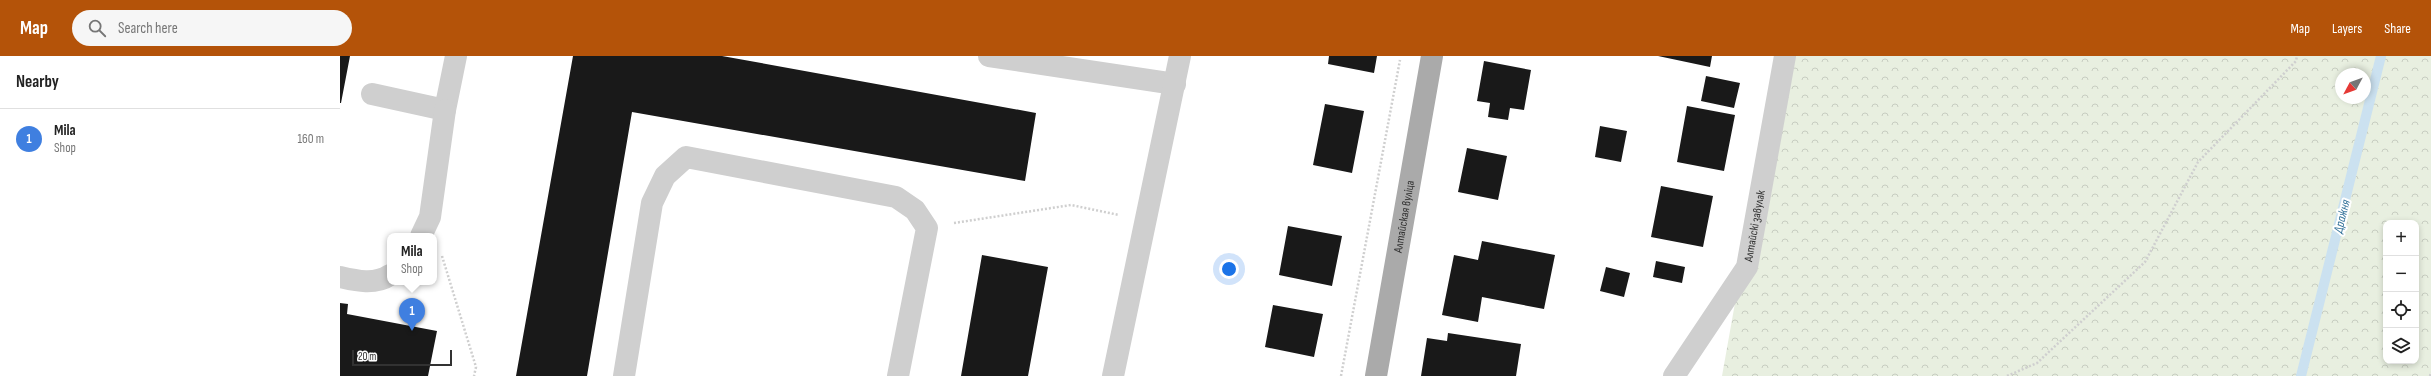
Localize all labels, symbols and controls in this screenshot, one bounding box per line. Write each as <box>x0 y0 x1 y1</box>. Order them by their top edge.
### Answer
search box <box>72 10 352 46</box>
text: Map <box>20 17 48 40</box>
icon: search <box>86 17 108 39</box>
text: Search here <box>118 19 178 38</box>
text: Map <box>2290 20 2310 37</box>
text: Layers <box>2332 20 2362 37</box>
text: Share <box>2384 20 2411 37</box>
north arrow <box>2335 68 2371 104</box>
text: Nearby <box>16 72 59 92</box>
text: Mila <box>54 121 76 140</box>
text: 1 <box>26 131 32 147</box>
text: 160 m <box>298 131 324 147</box>
text: Shop <box>54 140 76 156</box>
street label: Алтайская вуліца <box>1391 179 1418 255</box>
street label: Алтайскі завулак <box>1741 189 1769 264</box>
water label: Дражня <box>2330 198 2354 236</box>
map controls <box>2383 220 2419 364</box>
button: + <box>2383 220 2419 256</box>
popup <box>387 233 437 285</box>
text: Mila <box>401 242 423 261</box>
button: − <box>2383 256 2419 292</box>
your location <box>1219 259 1239 279</box>
text: Shop <box>401 261 423 277</box>
button: locate <box>2383 292 2419 328</box>
pin: 1 <box>399 298 425 331</box>
button: layers <box>2383 328 2419 364</box>
scale bar <box>352 348 452 367</box>
text: 20 m <box>358 350 376 363</box>

